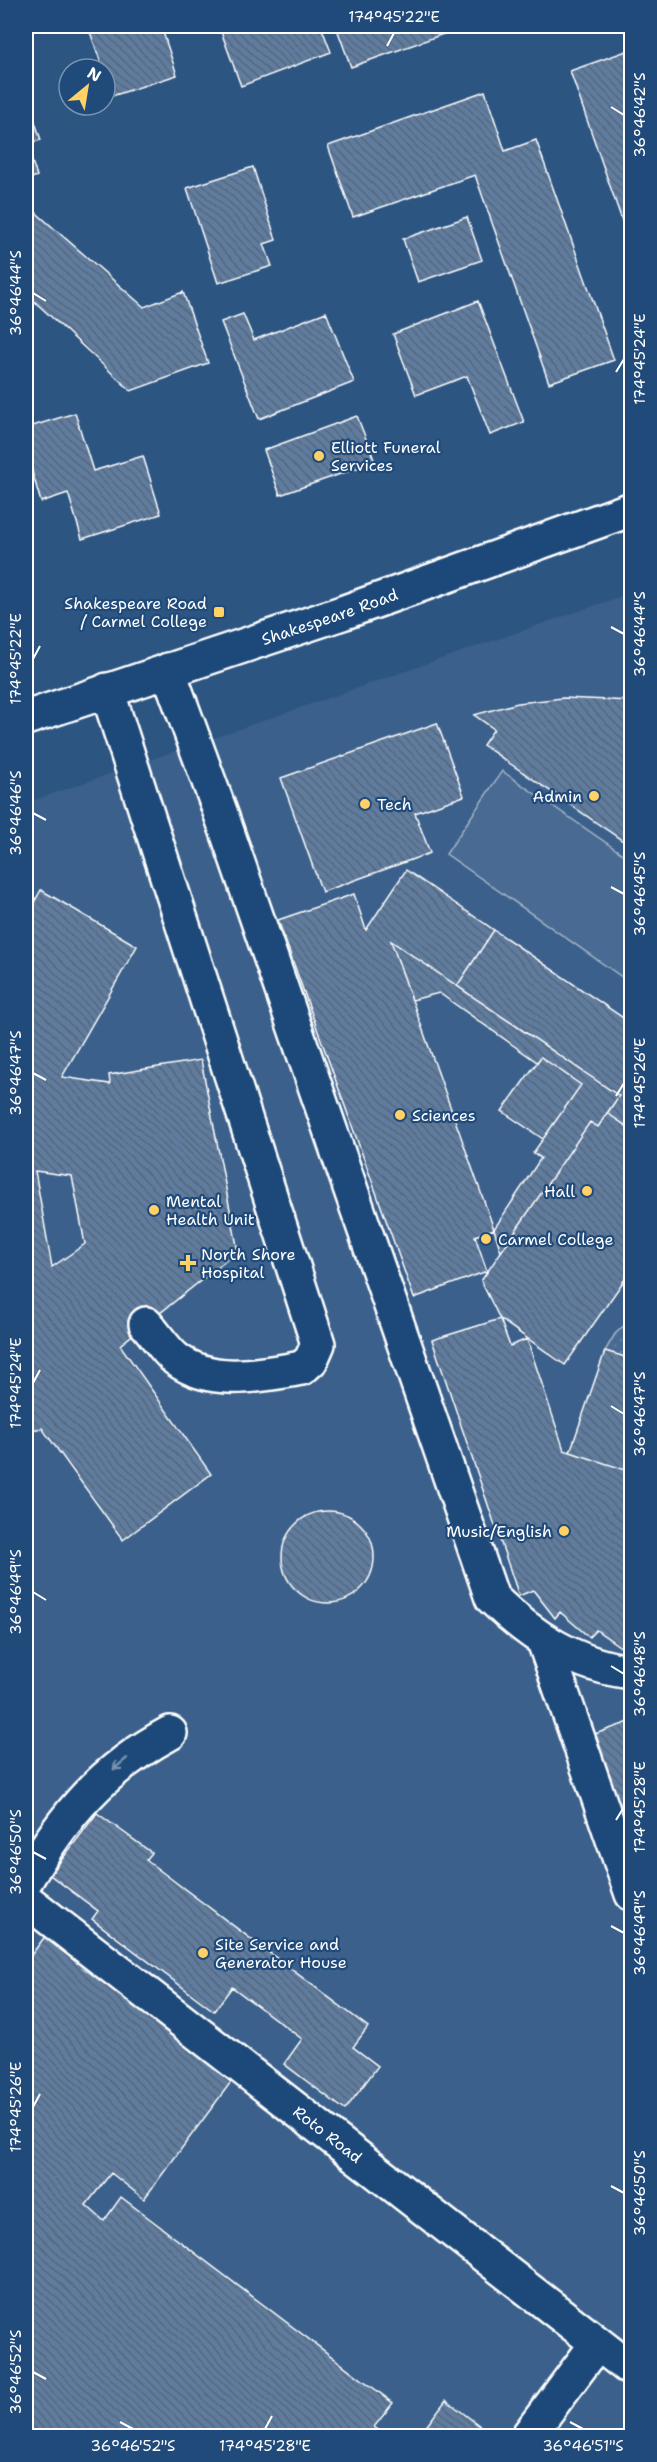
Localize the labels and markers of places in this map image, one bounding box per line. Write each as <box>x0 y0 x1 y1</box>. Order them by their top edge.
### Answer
place label: Elliott Funeral Services <box>331 437 441 476</box>
marker: Elliott Funeral Services <box>312 449 326 463</box>
place label: Shakespeare Road / Carmel College <box>64 593 207 632</box>
marker: Shakespeare Road / Carmel College <box>212 605 226 619</box>
place label: Admin <box>532 786 582 807</box>
marker: Admin <box>587 789 601 803</box>
place label: Tech <box>377 794 412 815</box>
marker: Tech <box>358 797 372 811</box>
place label: Sciences <box>412 1105 476 1126</box>
marker: Sciences <box>393 1108 407 1122</box>
place label: Hall <box>544 1181 575 1202</box>
marker: Hall <box>580 1184 594 1198</box>
place label: Mental Health Unit <box>166 1191 255 1230</box>
marker: Mental Health Unit <box>147 1203 161 1217</box>
place label: Carmel College <box>498 1229 613 1250</box>
marker: Carmel College <box>479 1232 493 1246</box>
place label: North Shore Hospital <box>201 1244 296 1283</box>
marker: North Shore Hospital <box>179 1254 197 1272</box>
place label: Music/English <box>446 1521 552 1542</box>
marker: Music/English <box>557 1524 571 1538</box>
place label: Site Service and Generator House <box>215 1934 347 1973</box>
marker: Site Service and Generator House <box>196 1946 210 1960</box>

